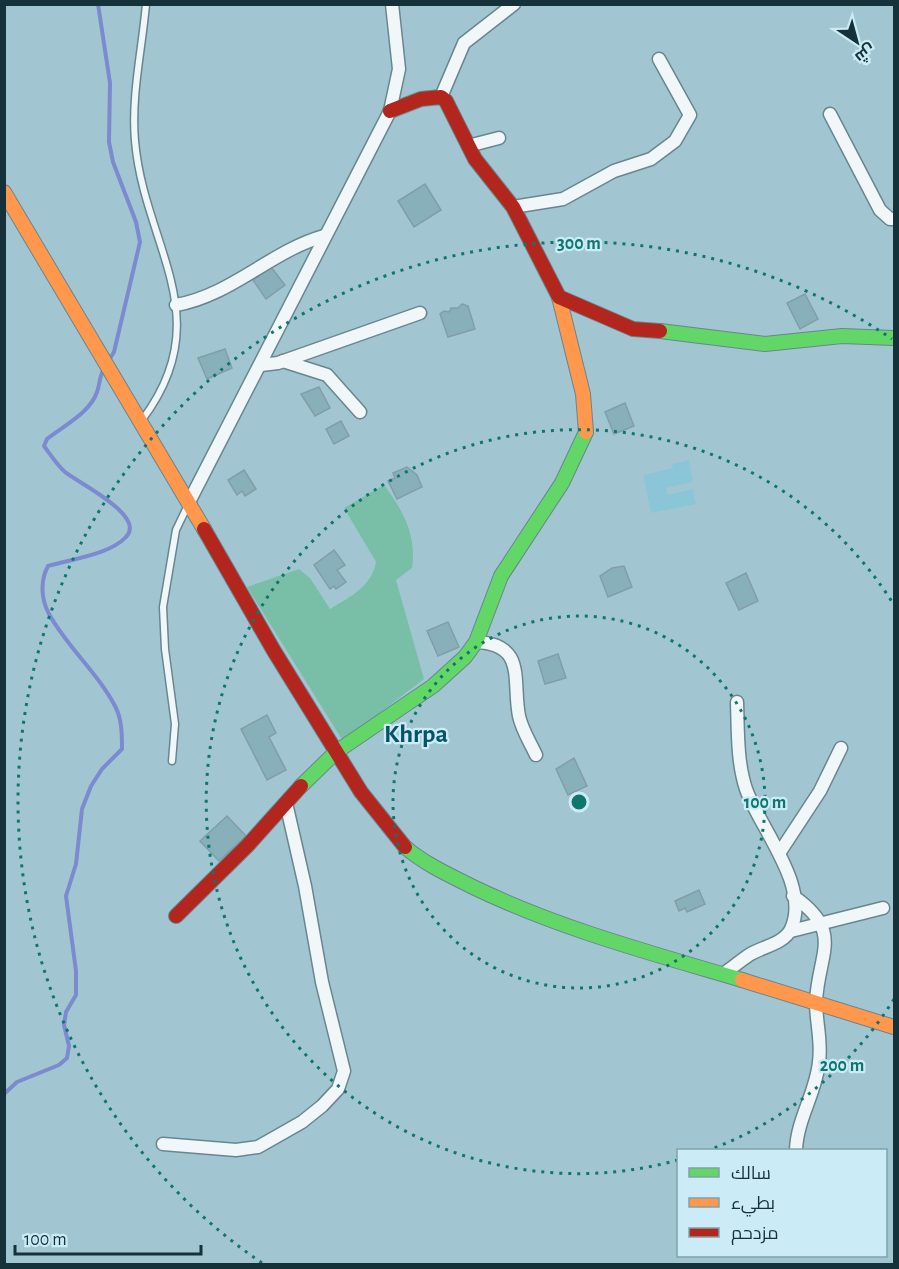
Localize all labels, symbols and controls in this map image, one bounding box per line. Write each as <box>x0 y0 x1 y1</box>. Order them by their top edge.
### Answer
north arrow <box>827 12 887 72</box>
text: ش <box>852 40 879 67</box>
text: 300 m <box>557 235 601 253</box>
district label: Khrpa <box>384 721 448 747</box>
centre of rings <box>569 792 589 812</box>
text: 100 m <box>744 794 786 812</box>
text: 200 m <box>820 1057 864 1075</box>
legend <box>677 1149 887 1257</box>
text: سالك <box>731 1165 771 1183</box>
text: بطيء <box>731 1195 775 1217</box>
scale bar <box>15 1218 201 1256</box>
text: مزدحم <box>731 1225 779 1245</box>
text: 100 m <box>24 1231 67 1249</box>

